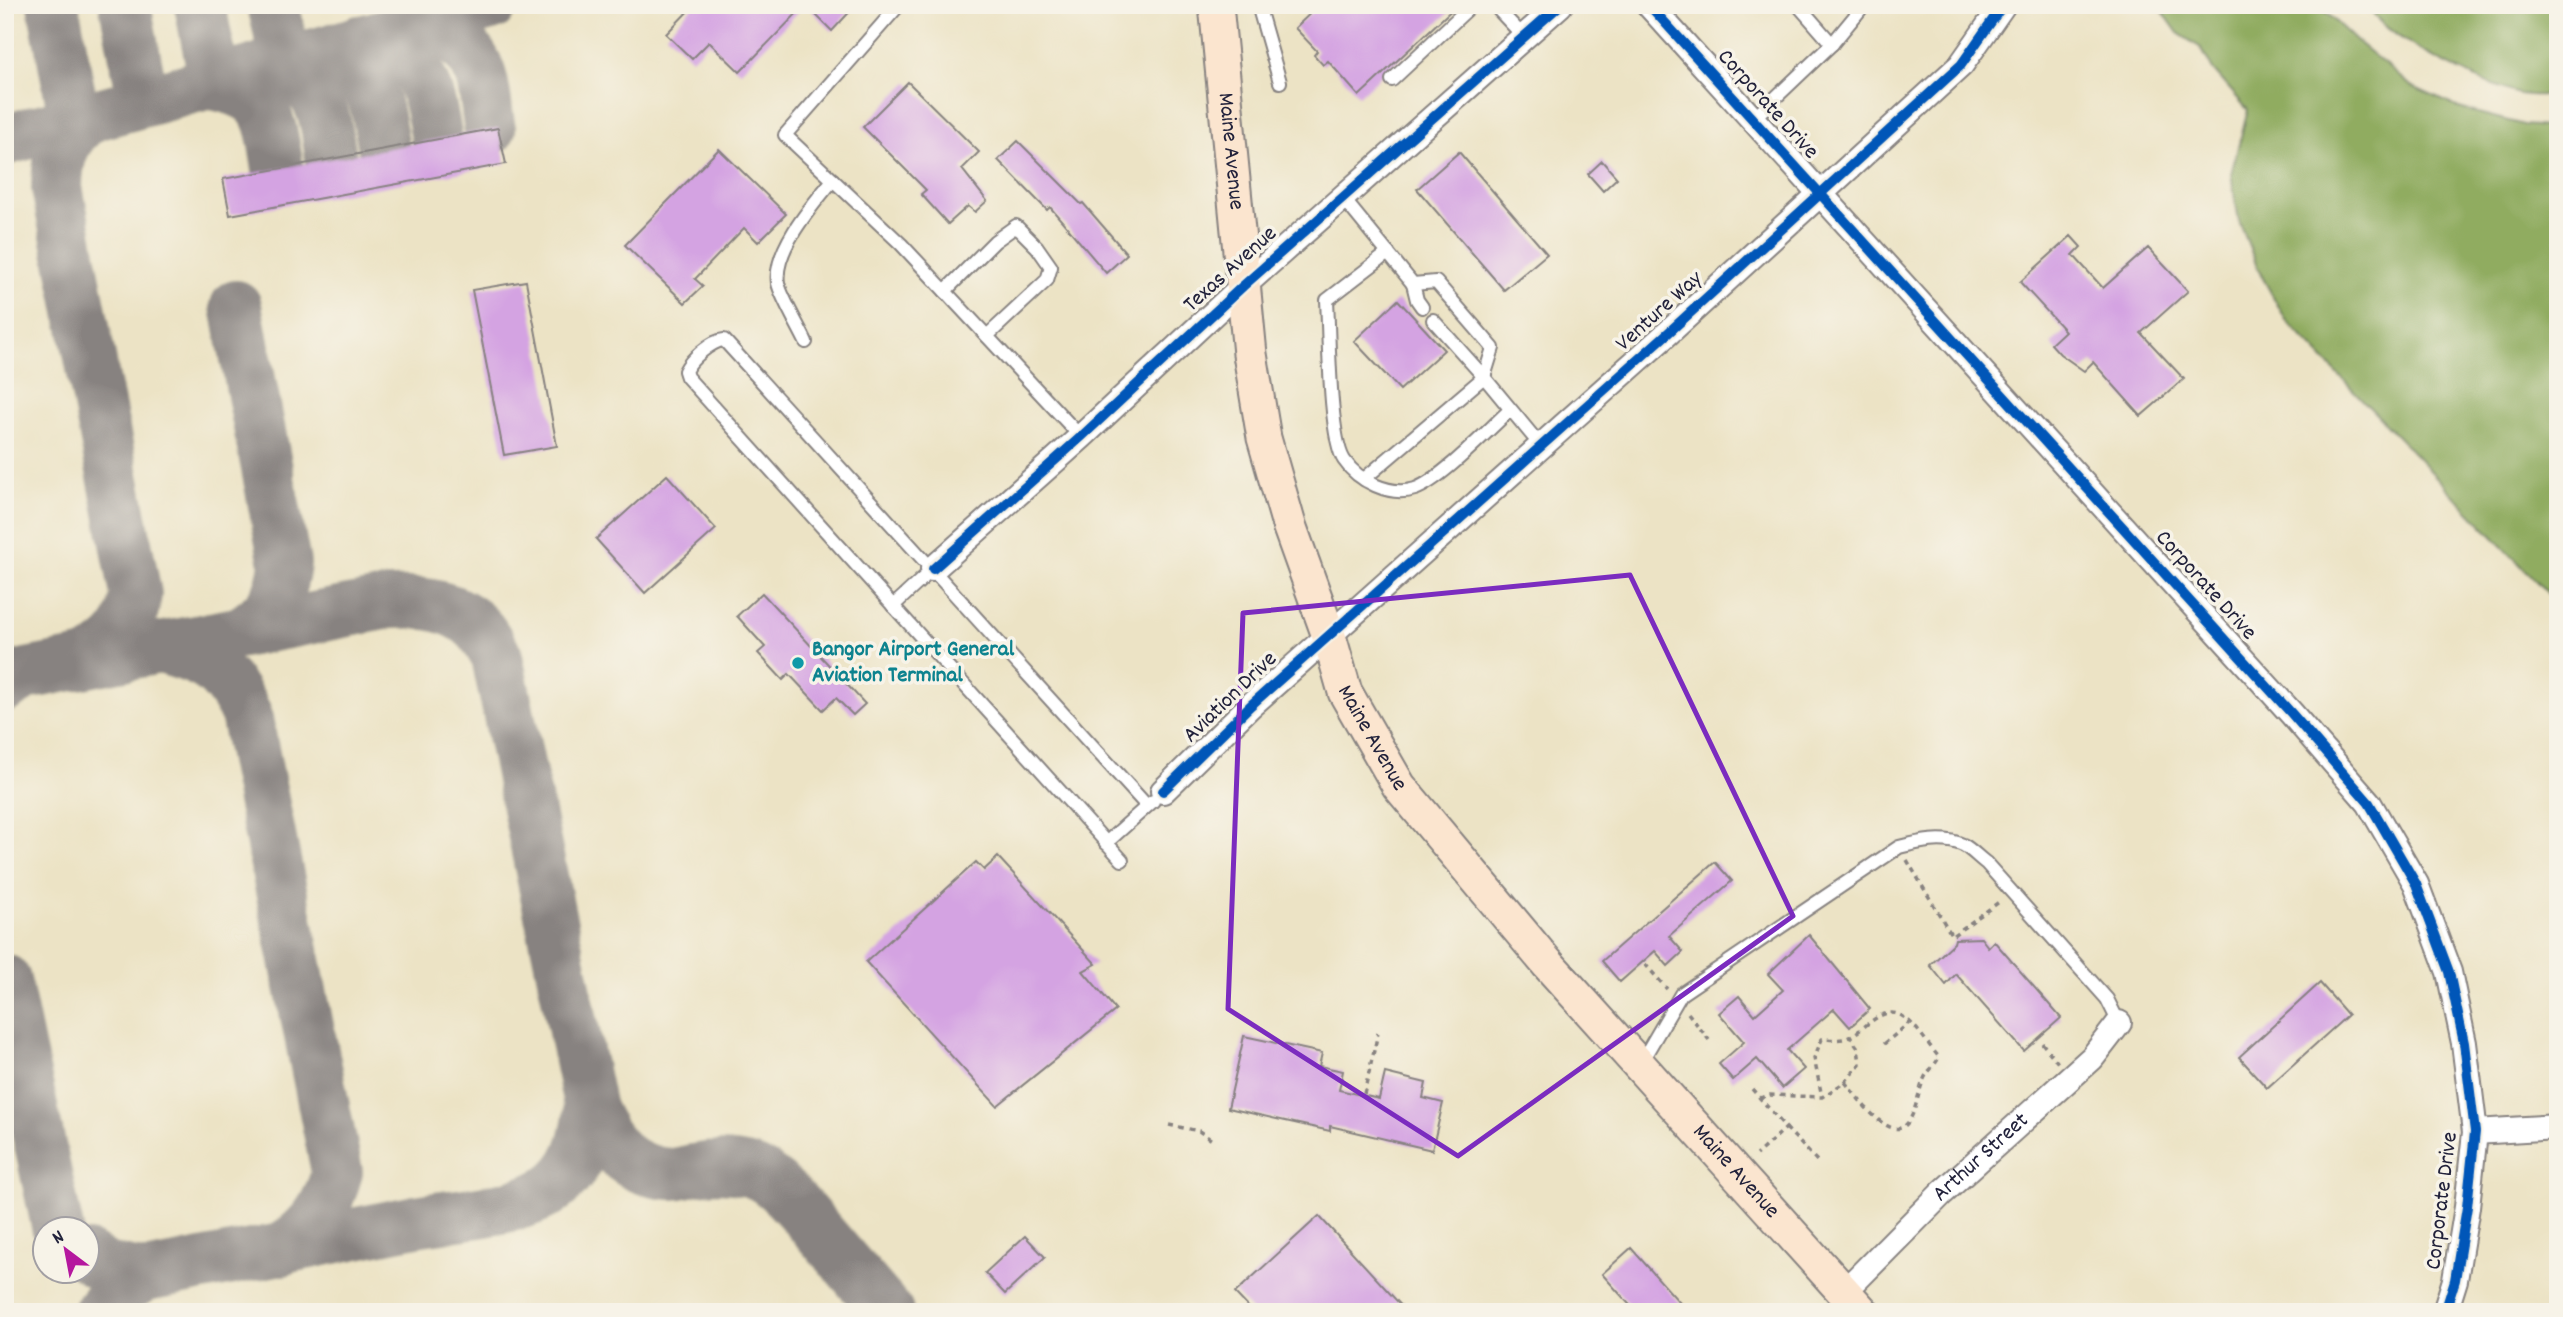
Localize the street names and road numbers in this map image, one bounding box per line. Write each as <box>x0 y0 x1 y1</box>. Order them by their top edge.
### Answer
street label: Corporate Drive <box>1708 43 1826 167</box>
street label: Maine Avenue <box>1208 91 1252 211</box>
street label: Texas Avenue <box>1177 219 1285 321</box>
street label: Venture Way <box>1609 263 1711 360</box>
street label: Corporate Drive <box>2146 524 2264 648</box>
street label: Aviation Drive <box>1176 644 1286 752</box>
street label: Maine Avenue <box>1328 679 1415 798</box>
street label: Arthur Street <box>1925 1105 2037 1210</box>
street label: Maine Avenue <box>1684 1117 1787 1227</box>
street label: Corporate Drive <box>2418 1130 2468 1272</box>

